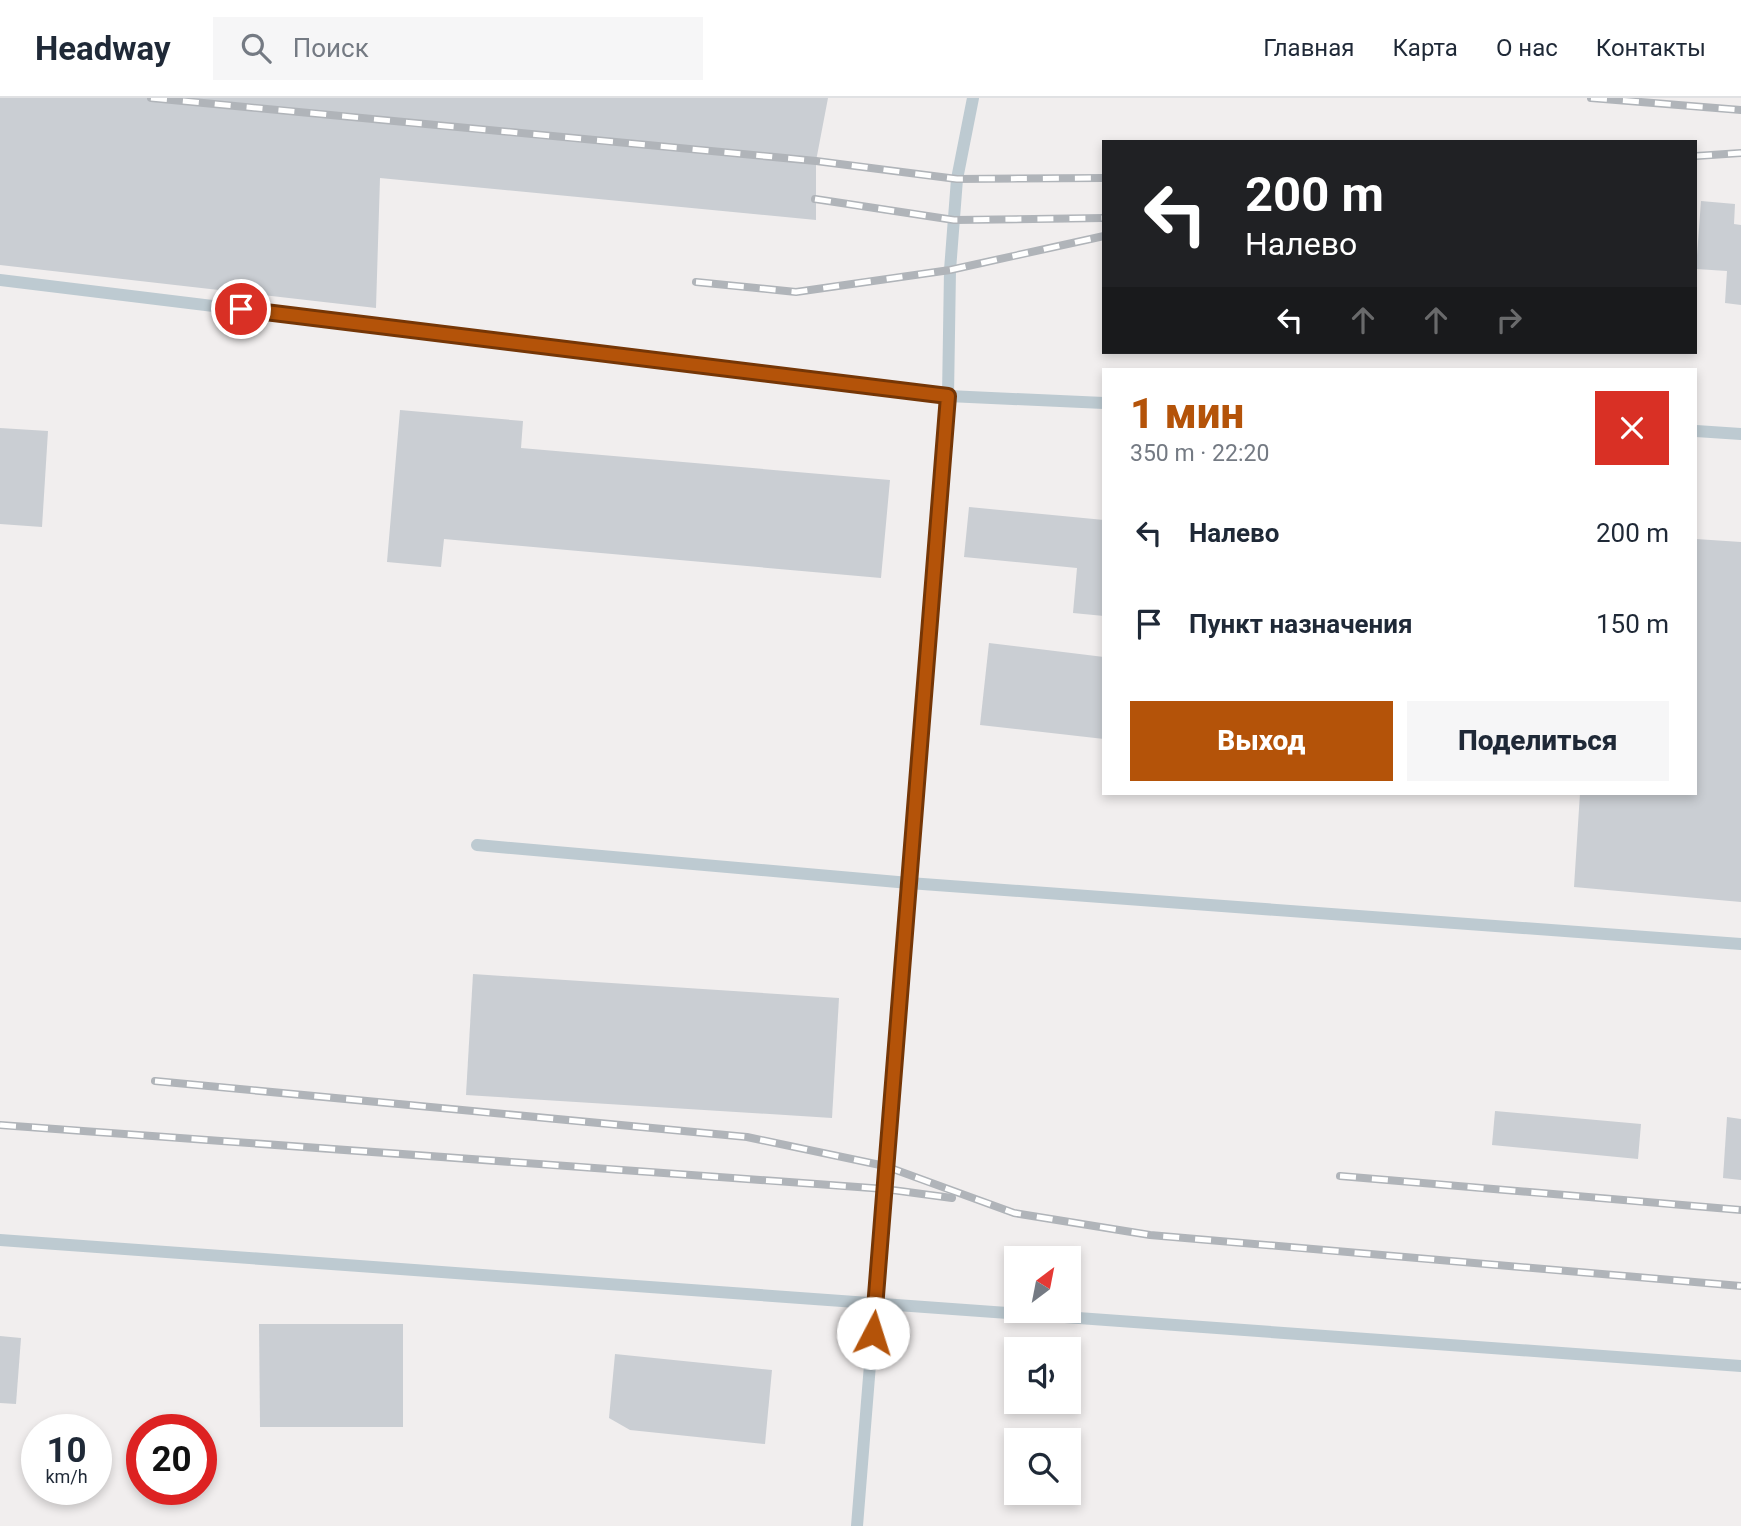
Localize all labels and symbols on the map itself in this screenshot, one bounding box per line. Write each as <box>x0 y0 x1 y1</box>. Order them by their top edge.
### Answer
pin <box>211 279 271 339</box>
north arrow <box>1004 1246 1082 1323</box>
position arrow <box>836 1296 910 1370</box>
speed limit sign: 20 <box>126 1414 217 1505</box>

